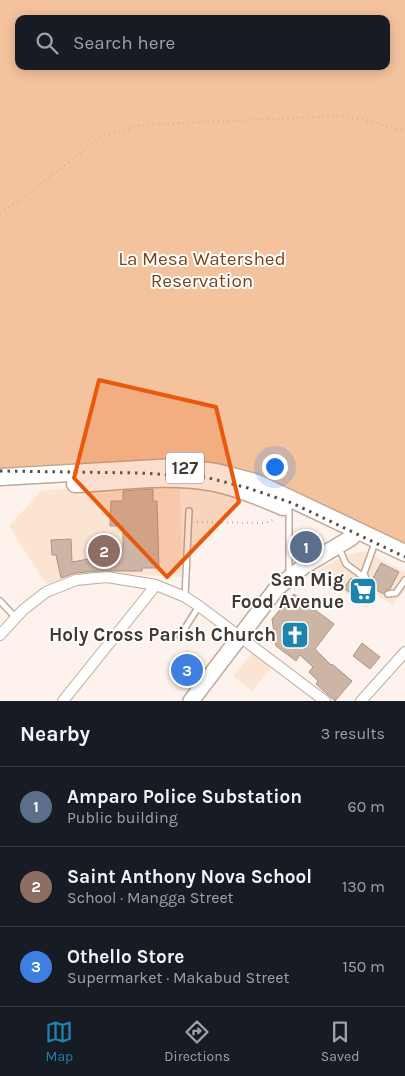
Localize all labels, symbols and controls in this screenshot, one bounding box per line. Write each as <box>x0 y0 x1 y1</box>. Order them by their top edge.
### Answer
search box <box>15 15 390 70</box>
icon: search <box>33 29 61 57</box>
text: Search here <box>73 32 175 54</box>
park label: La Mesa Watershed Reservation <box>118 248 286 292</box>
road number: 127 <box>166 452 204 483</box>
your location <box>262 454 288 480</box>
pin: 1 <box>290 528 322 566</box>
pin: 2 <box>88 532 120 570</box>
place label: San Mig Food Avenue <box>231 569 344 613</box>
supermarket icon: San Mig Food Avenue <box>348 576 378 606</box>
church icon: Holy Cross Parish Church <box>280 620 310 650</box>
place label: Holy Cross Parish Church <box>49 624 276 646</box>
pin: 3 <box>171 651 203 689</box>
text: Nearby <box>20 722 90 746</box>
text: 3 results <box>321 724 385 743</box>
text: Amparo Police Substation <box>67 786 302 808</box>
text: 1 <box>33 797 39 816</box>
text: 60 m <box>348 797 385 816</box>
text: Public building <box>67 808 178 827</box>
text: Saint Anthony Nova School <box>67 866 312 888</box>
text: 2 <box>31 877 41 896</box>
text: 130 m <box>342 877 385 896</box>
text: School · Mangga Street <box>67 888 234 907</box>
text: Othello Store <box>67 946 184 968</box>
text: 3 <box>31 957 41 976</box>
text: 150 m <box>342 957 385 976</box>
text: Supermarket · Makabud Street <box>67 968 290 987</box>
tab: Map <box>45 1018 73 1065</box>
tab: Directions <box>164 1018 230 1065</box>
tab: Saved <box>321 1018 360 1065</box>

